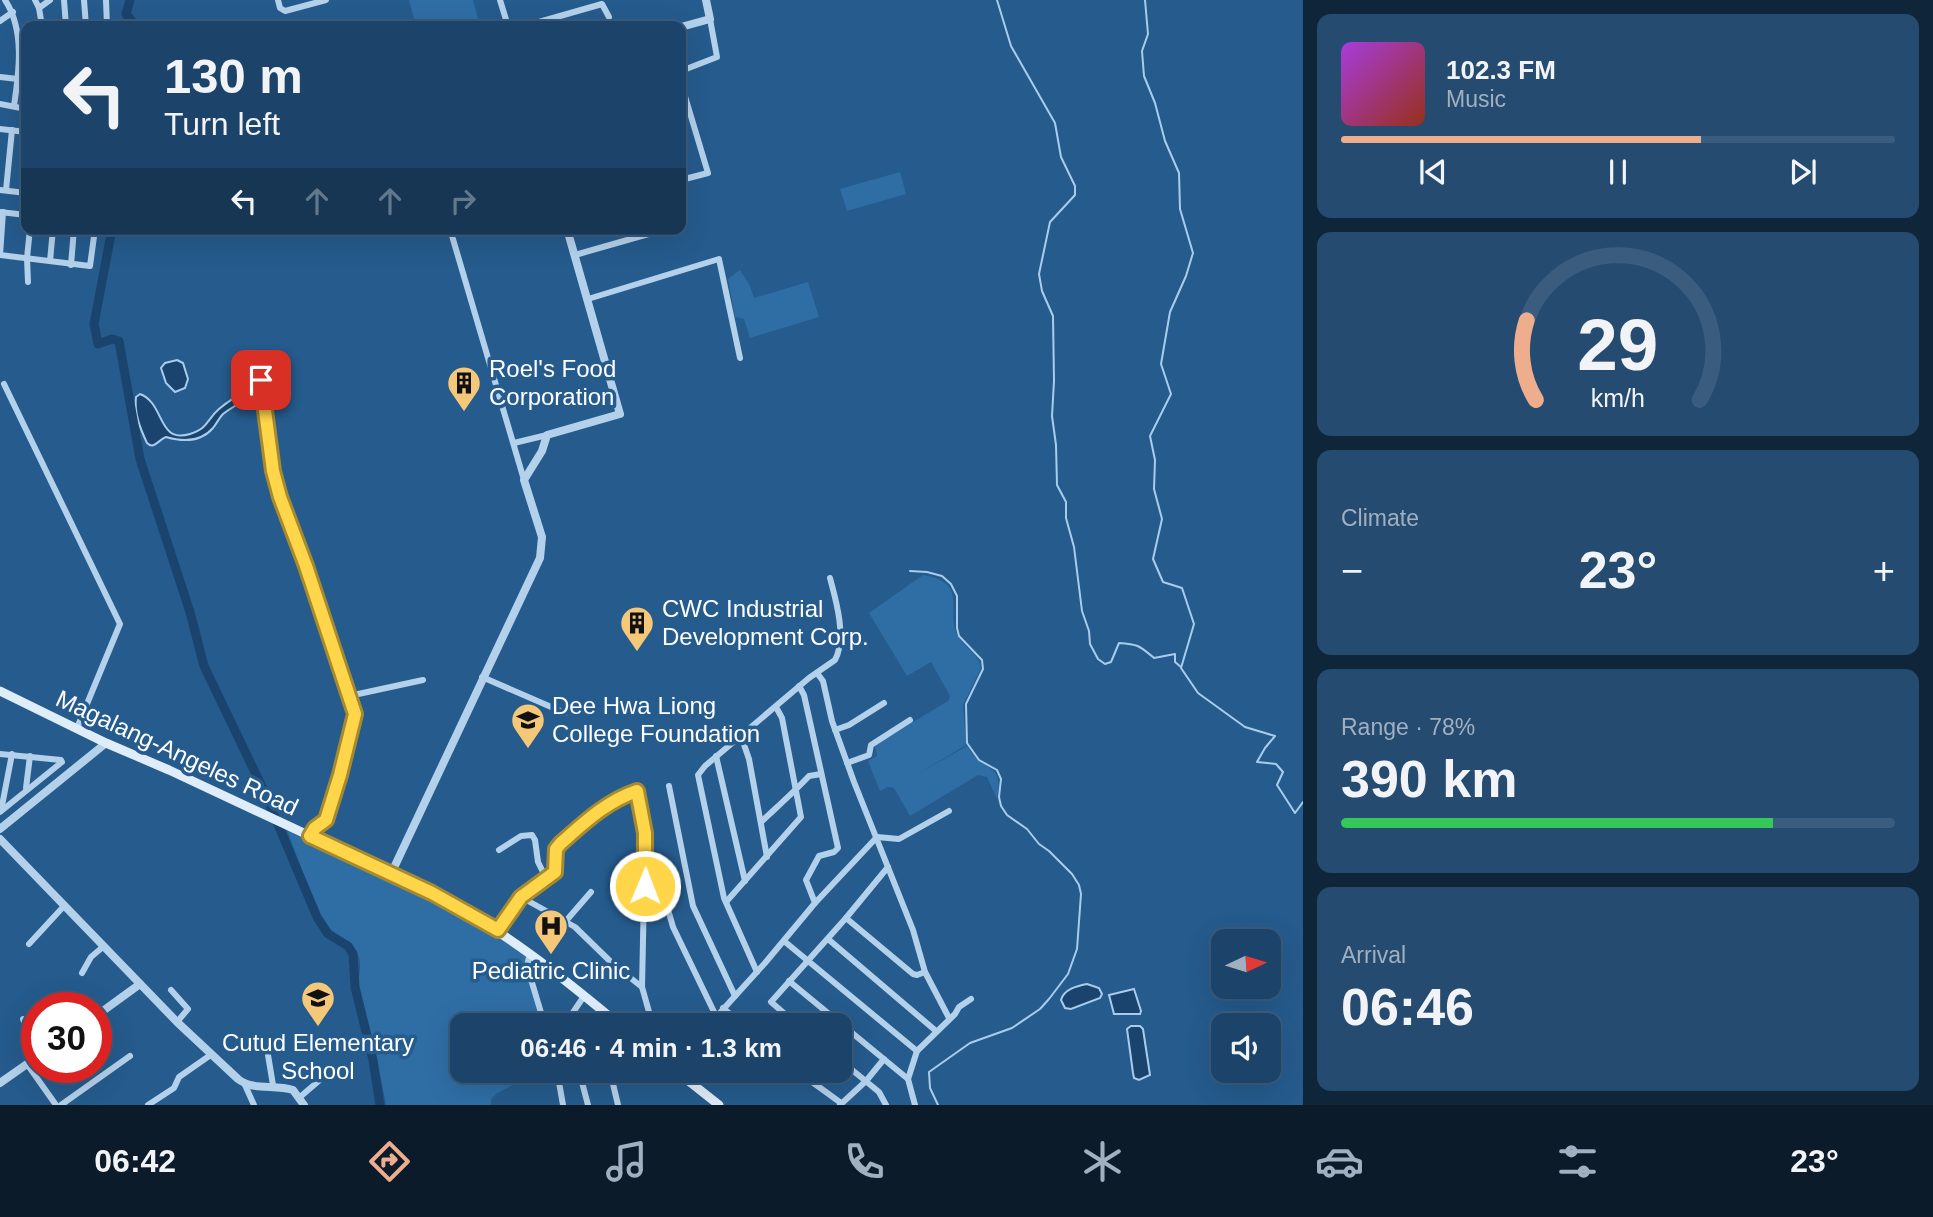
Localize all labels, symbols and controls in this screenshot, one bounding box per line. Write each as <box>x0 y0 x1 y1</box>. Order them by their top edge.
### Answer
icon: left <box>49 49 140 140</box>
text: 130 m <box>164 49 303 103</box>
text: 102.3 FM <box>1446 55 1556 85</box>
text: Music <box>1446 86 1506 112</box>
text: Turn left <box>164 106 280 142</box>
icon: previous <box>1414 153 1452 191</box>
icon: pause <box>1599 153 1637 191</box>
icon: next <box>1784 153 1822 191</box>
icon: left <box>225 182 263 220</box>
icon: ahead <box>298 182 336 220</box>
icon: ahead <box>371 182 409 220</box>
icon: right <box>444 182 482 220</box>
text: 29 <box>1578 305 1658 386</box>
pin <box>231 350 291 410</box>
place label: Roel's Food Corporation <box>489 355 616 410</box>
icon: arrive <box>242 361 280 399</box>
building icon: Roel's Food Corporation <box>445 364 483 413</box>
text: km/h <box>1591 384 1645 412</box>
text: Climate <box>1341 505 1419 531</box>
text: 23° <box>1579 541 1657 599</box>
text: − <box>1341 550 1363 592</box>
text: + <box>1873 550 1895 592</box>
place label: CWC Industrial Development Corp. <box>662 595 869 650</box>
building icon: CWC Industrial Development Corp. <box>618 604 656 653</box>
street label: Magalang-Angeles Road <box>52 684 303 821</box>
place label: Dee Hwa Liong College Foundation <box>552 692 760 747</box>
school or university icon: Dee Hwa Liong College Foundation <box>509 701 547 750</box>
text: Range · 78% <box>1341 714 1475 740</box>
text: 390 km <box>1341 750 1517 808</box>
position arrow <box>608 849 682 923</box>
hospital icon: Pediatric Clinic <box>532 907 570 956</box>
north arrow <box>1211 929 1281 999</box>
map controls <box>1211 929 1281 1083</box>
text: Arrival <box>1341 942 1406 968</box>
place label: Pediatric Clinic <box>472 957 630 984</box>
text: 06:46 <box>1341 978 1474 1036</box>
school or university icon: Cutud Elementary School <box>299 979 337 1028</box>
speed limit sign: 30 <box>21 992 112 1083</box>
button: sound <box>1211 1013 1281 1083</box>
place label: Cutud Elementary School <box>222 1029 414 1084</box>
text: 06:46 · 4 min · 1.3 km <box>520 1033 782 1063</box>
icon: directions <box>365 1137 414 1186</box>
icon: music <box>602 1137 651 1186</box>
icon: phone <box>840 1137 889 1186</box>
icon: climate <box>1078 1137 1127 1186</box>
icon: car <box>1315 1137 1364 1186</box>
icon: filters <box>1553 1137 1602 1186</box>
text: 06:42 <box>94 1143 176 1179</box>
text: 23° <box>1790 1143 1839 1179</box>

